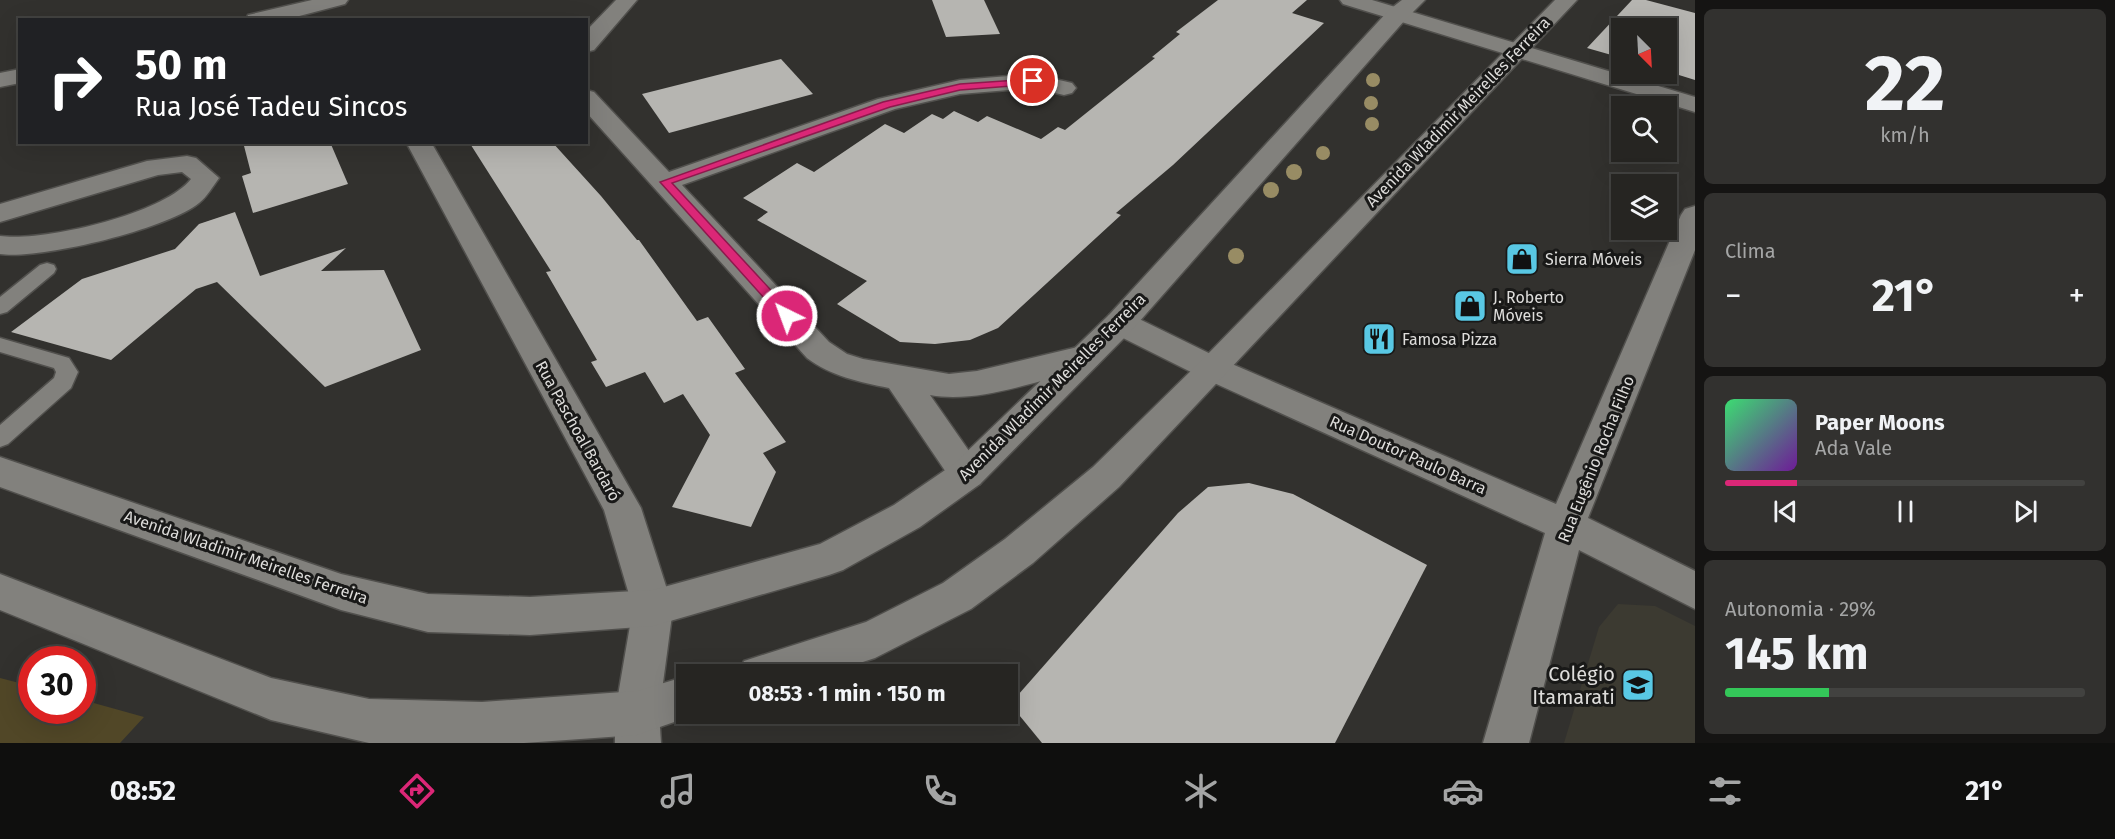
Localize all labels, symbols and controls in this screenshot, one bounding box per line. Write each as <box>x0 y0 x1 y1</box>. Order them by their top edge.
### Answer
street label: Avenida Wladimir Meirelles Ferreira <box>1362 13 1554 211</box>
north arrow <box>1611 18 1677 84</box>
map controls <box>1611 18 1677 240</box>
text: 22 <box>1865 37 1945 131</box>
text: 50 m <box>135 40 228 90</box>
icon: right <box>36 42 114 120</box>
pin <box>1007 55 1058 106</box>
icon: arrive <box>1016 64 1049 97</box>
text: Rua José Tadeu Sincos <box>135 91 407 123</box>
button: search <box>1611 96 1677 162</box>
text: km/h <box>1880 123 1930 147</box>
button: layers <box>1611 174 1677 240</box>
text: Clima <box>1725 239 1776 263</box>
shop icon: Sierra Móveis <box>1504 241 1540 277</box>
place label: Sierra Móveis <box>1545 250 1642 269</box>
text: 21° <box>1872 269 1938 323</box>
text: − <box>1725 276 1742 316</box>
text: + <box>2069 276 2085 316</box>
position arrow <box>755 284 819 348</box>
shop icon: J. Roberto Móveis <box>1452 288 1488 324</box>
place label: J. Roberto Móveis <box>1493 288 1564 325</box>
street label: Avenida Wladimir Meirelles Ferreira <box>955 290 1149 484</box>
restaurant icon: Famosa Pizza <box>1361 321 1397 357</box>
place label: Famosa Pizza <box>1402 330 1497 349</box>
street label: Rua Paschoal Bardaró <box>532 358 624 504</box>
street label: Rua Eugênio Rocha Filho <box>1554 373 1638 545</box>
text: Paper Moons <box>1815 409 1945 436</box>
street label: Rua Doutor Paulo Barra <box>1327 412 1489 498</box>
text: Ada Vale <box>1815 436 1892 460</box>
icon: previous <box>1769 495 1802 528</box>
icon: pause <box>1889 495 1922 528</box>
icon: next <box>2009 495 2042 528</box>
street label: Avenida Wladimir Meirelles Ferreira <box>122 506 370 608</box>
text: Autonomia · 29% <box>1725 597 1876 621</box>
text: 145 km <box>1725 627 1869 681</box>
speed limit sign: 30 <box>18 646 96 724</box>
place label: Colégio Itamarati <box>1532 662 1615 709</box>
school or university icon: Colégio Itamarati <box>1620 667 1656 703</box>
text: 08:53 · 1 min · 150 m <box>748 680 946 707</box>
icon: directions <box>396 770 438 812</box>
icon: music <box>657 770 699 812</box>
icon: phone <box>919 770 961 812</box>
icon: climate <box>1180 770 1222 812</box>
icon: car <box>1442 770 1484 812</box>
icon: filters <box>1704 770 1746 812</box>
text: 08:52 <box>110 775 176 807</box>
text: 21° <box>1965 775 2005 807</box>

